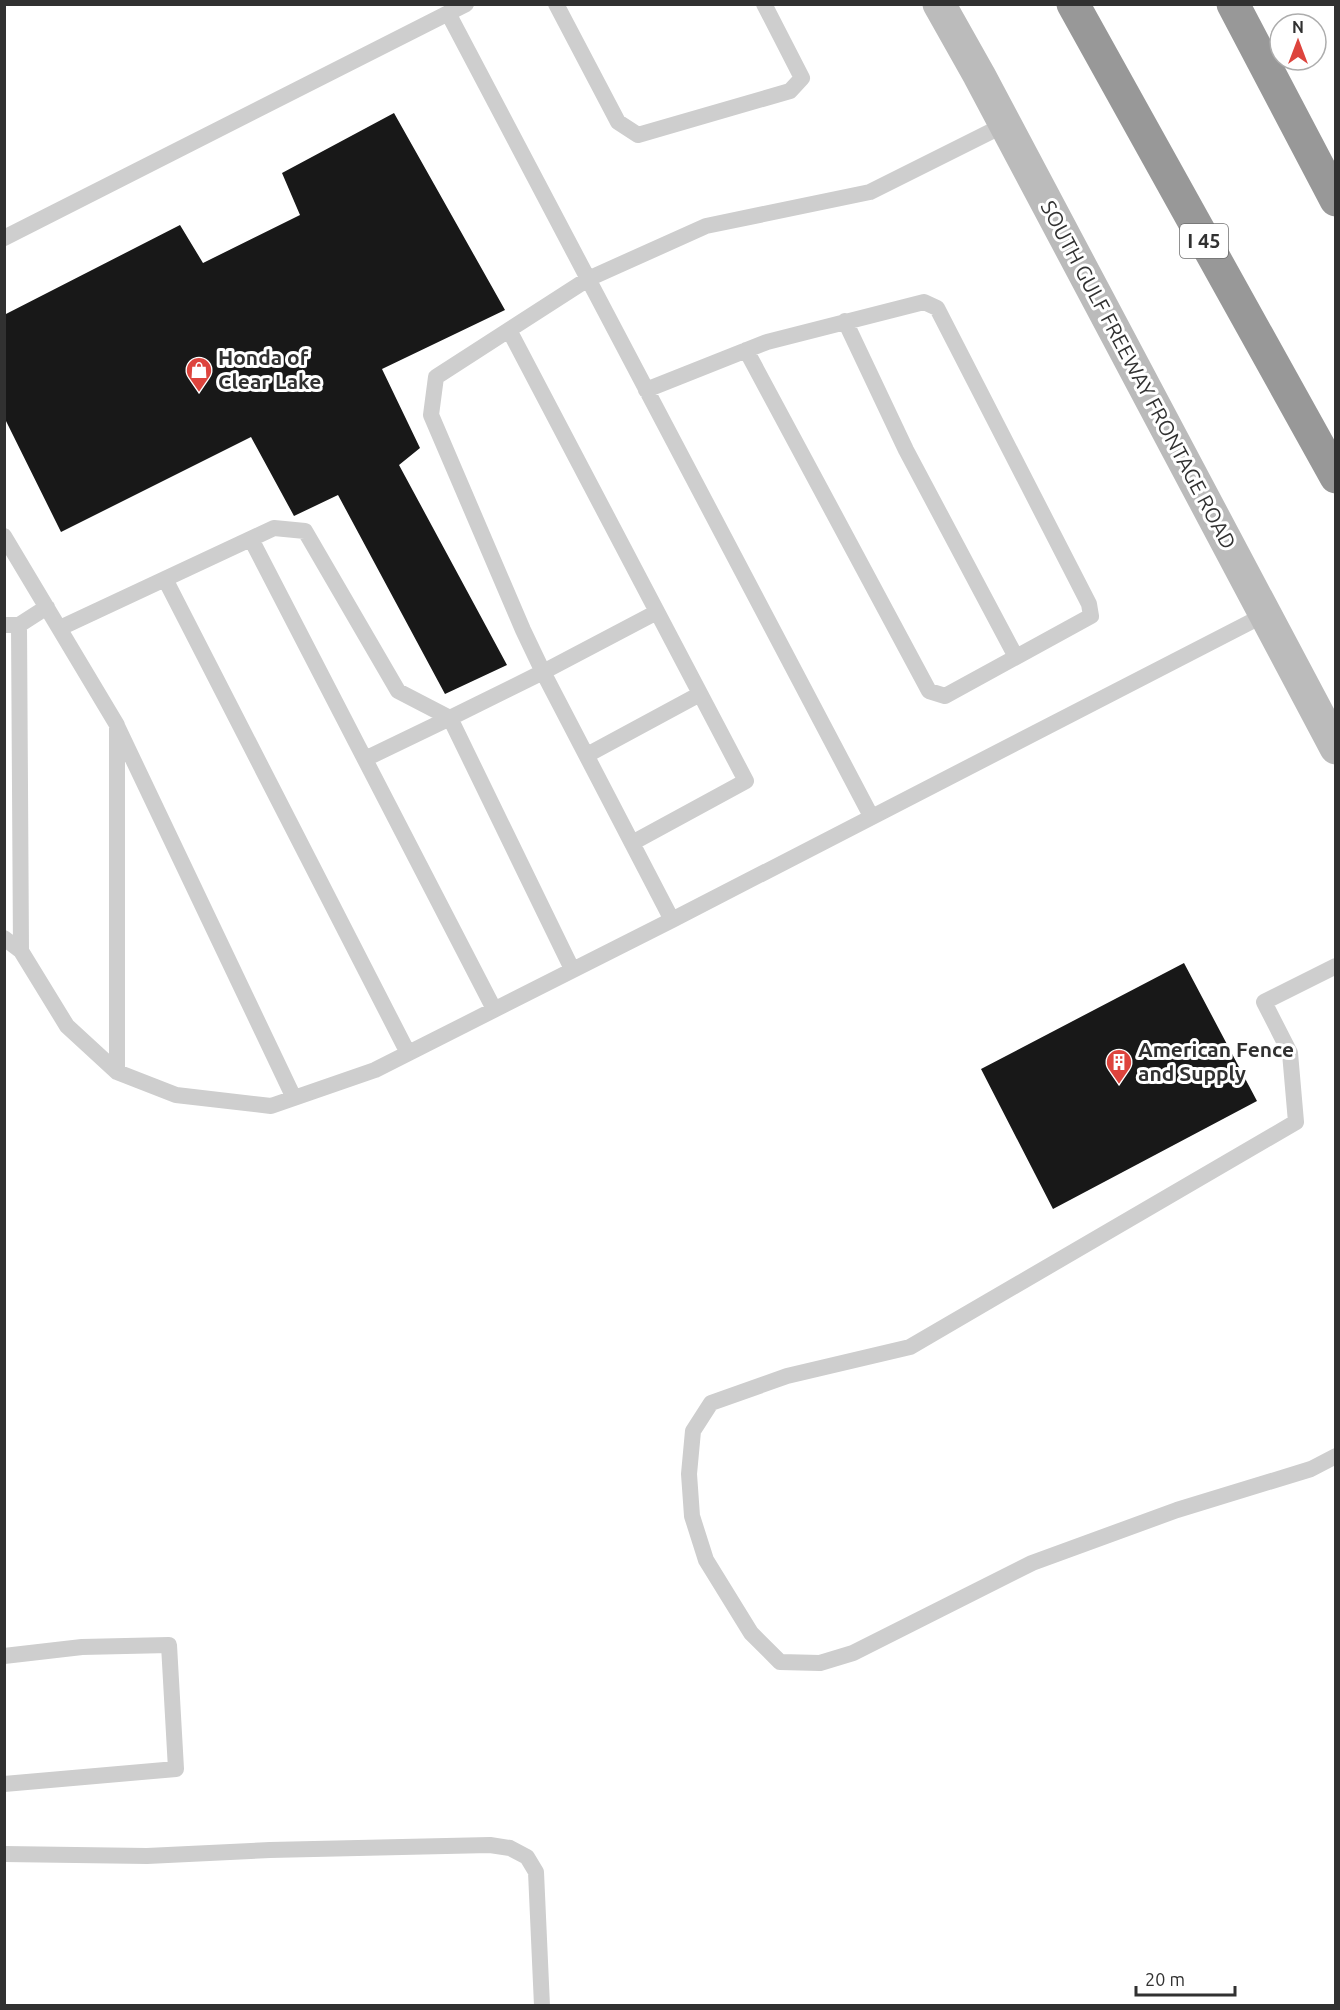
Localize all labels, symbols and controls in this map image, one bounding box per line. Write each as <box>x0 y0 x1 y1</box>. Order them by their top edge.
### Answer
north arrow <box>1268 12 1328 72</box>
text: N <box>1292 18 1304 36</box>
street label: SOUTH GULF FREEWAY FRONTAGE ROAD <box>1036 196 1241 553</box>
road number: I 45 <box>1180 224 1228 258</box>
place label: Honda of Clear Lake <box>218 345 321 393</box>
shop icon: Honda of Clear Lake <box>184 355 214 393</box>
place label: American Fence and Supply <box>1138 1037 1294 1085</box>
building icon: American Fence and Supply <box>1104 1047 1134 1085</box>
scale bar <box>1136 1959 1235 1997</box>
text: 20 m <box>1145 1969 1185 1989</box>

